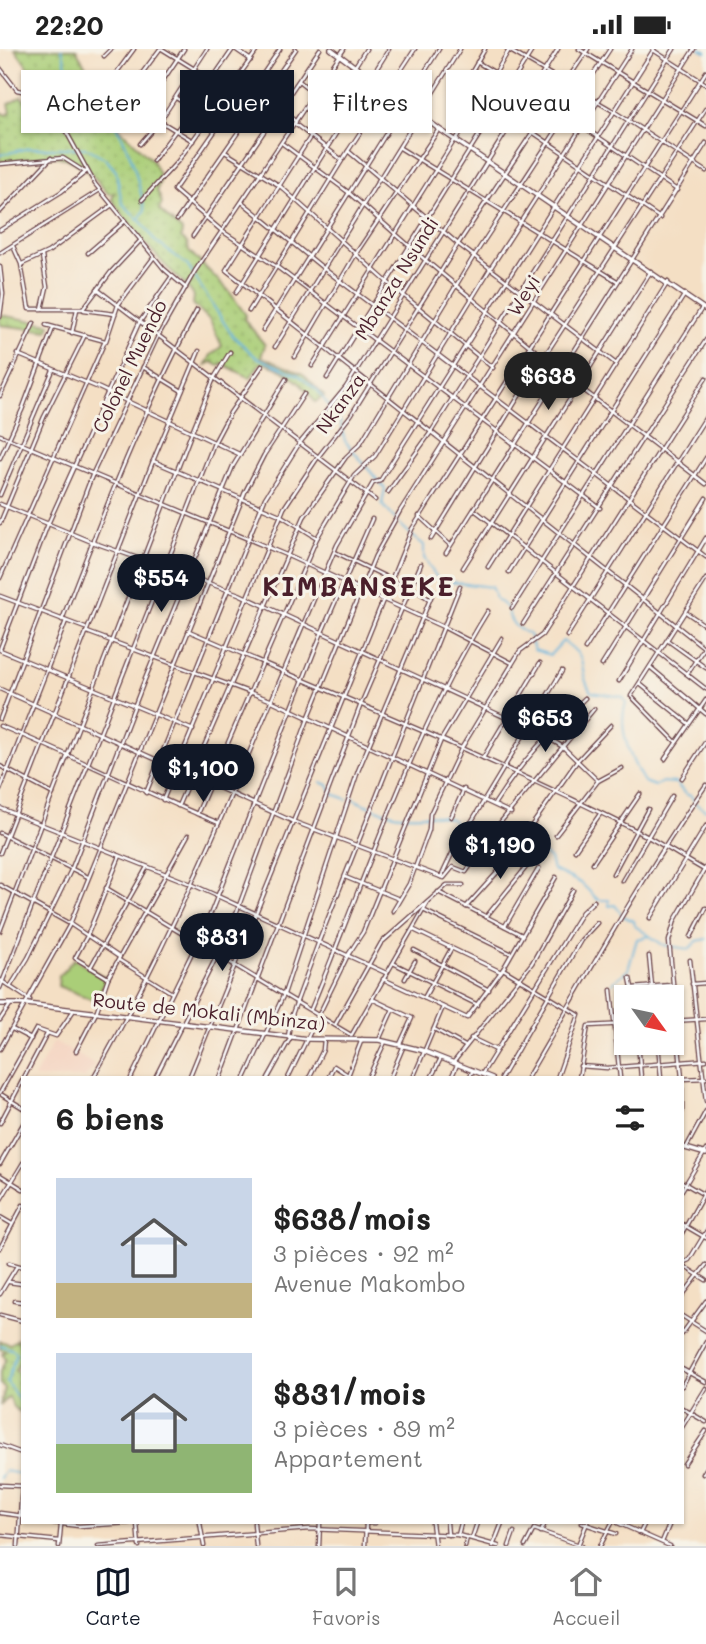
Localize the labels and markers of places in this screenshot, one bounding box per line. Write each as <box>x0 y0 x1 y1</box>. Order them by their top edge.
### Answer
pin: $638 <box>507 353 589 412</box>
pin: $554 <box>120 554 202 614</box>
pin: $653 <box>504 695 586 754</box>
pin: $1,100 <box>146 745 260 804</box>
pin: $1,190 <box>443 821 557 881</box>
pin: $831 <box>181 913 263 973</box>

